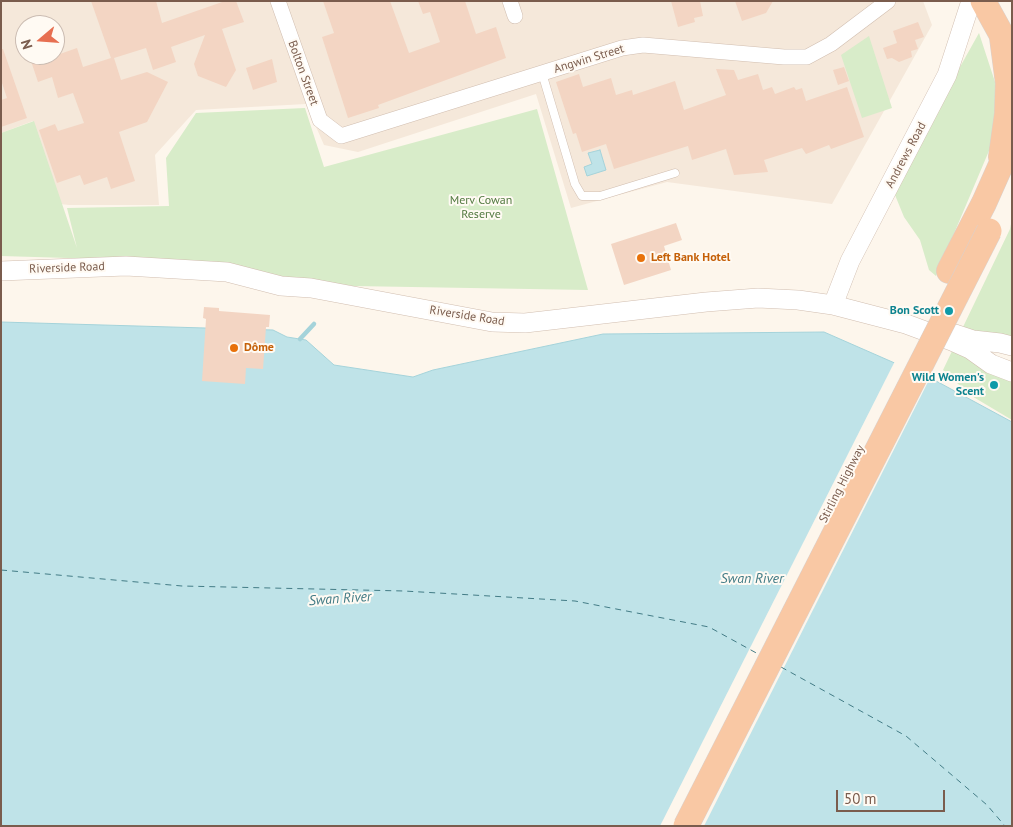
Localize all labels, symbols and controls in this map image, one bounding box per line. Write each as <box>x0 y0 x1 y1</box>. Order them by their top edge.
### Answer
north arrow <box>15 15 65 65</box>
text: N <box>17 37 37 51</box>
street label: Bolton Street <box>285 39 321 107</box>
street label: Angwin Street <box>552 42 626 76</box>
street label: Andrews Road <box>883 120 929 190</box>
park label: Merv Cowan Reserve <box>450 194 512 222</box>
place label: Left Bank Hotel <box>651 251 730 265</box>
marker: Left Bank Hotel <box>635 252 647 264</box>
street label: Riverside Road <box>29 259 105 277</box>
street label: Riverside Road <box>429 303 505 329</box>
place label: Bon Scott <box>890 304 939 318</box>
marker: Bon Scott <box>943 305 955 317</box>
place label: Dôme <box>244 341 274 355</box>
marker: Dôme <box>228 342 240 354</box>
place label: Wild Women's Scent <box>912 371 984 399</box>
marker: Wild Women's Scent <box>988 379 1000 391</box>
street label: Stirling Highway <box>816 443 868 525</box>
water label: Swan River <box>721 571 783 587</box>
water label: Swan River <box>308 588 372 610</box>
scale bar <box>838 780 947 812</box>
text: 50 m <box>844 789 877 808</box>

